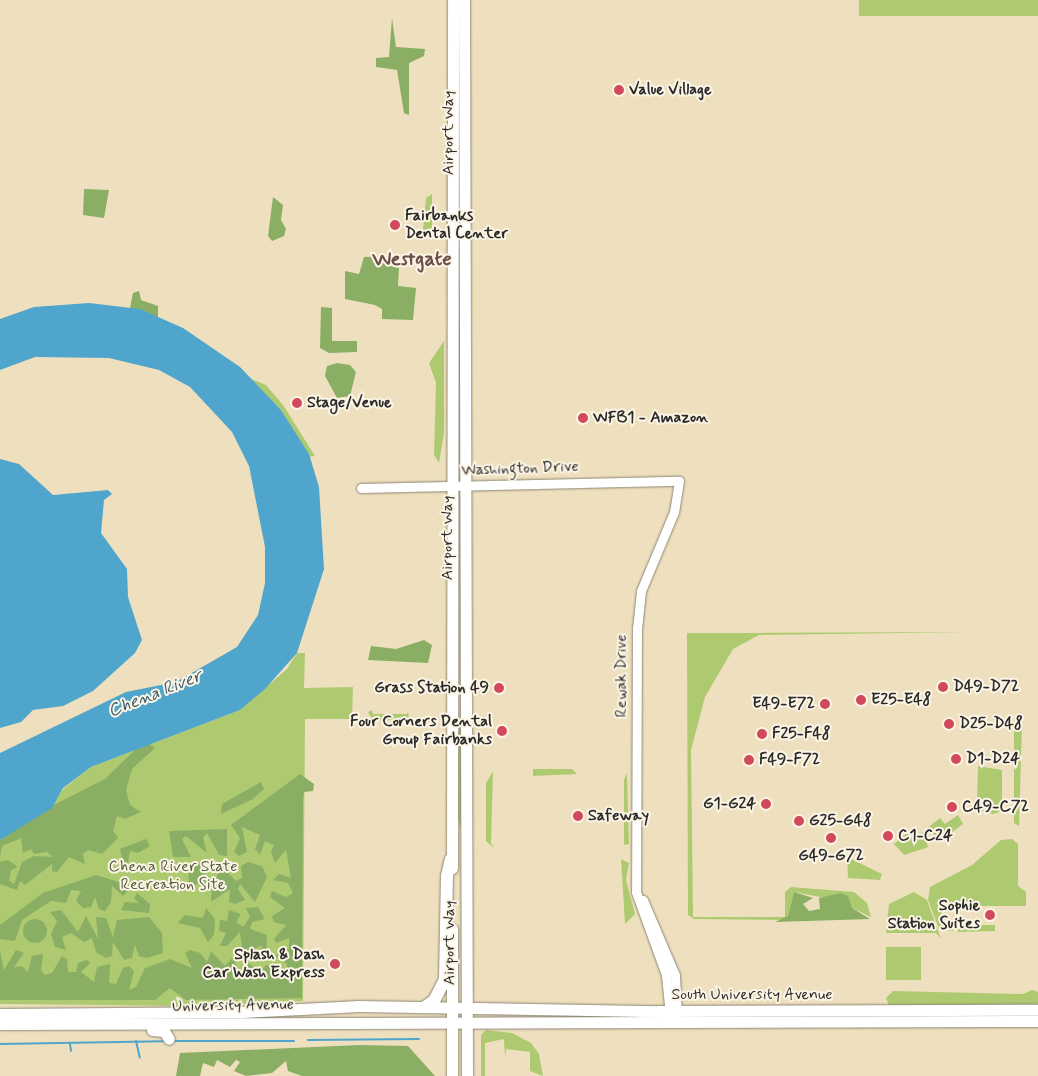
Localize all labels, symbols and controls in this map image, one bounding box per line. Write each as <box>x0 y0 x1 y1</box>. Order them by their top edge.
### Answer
place label: Value Village <box>629 80 712 100</box>
marker: Value Village <box>613 84 625 96</box>
street label: Airport Way <box>439 90 459 176</box>
place label: Fairbanks Dental Center <box>405 206 505 244</box>
marker: Fairbanks Dental Center <box>389 219 401 231</box>
district label: Westgate <box>372 246 452 272</box>
place label: Stage/Venue <box>307 393 392 413</box>
marker: Stage/Venue <box>291 397 303 409</box>
place label: WFB1 - Amazon <box>593 408 709 428</box>
marker: WFB1 - Amazon <box>577 412 589 424</box>
street label: Washington Drive <box>462 457 578 481</box>
street label: Airport Way <box>438 495 458 581</box>
street label: Rewak Drive <box>612 635 632 717</box>
water label: Chena River <box>105 666 205 722</box>
place label: D49-D72 <box>953 677 1019 697</box>
place label: Grass Station 49 <box>375 678 489 698</box>
marker: D49-D72 <box>937 681 949 693</box>
marker: Grass Station 49 <box>493 682 505 694</box>
place label: E25-E48 <box>871 690 931 710</box>
place label: E49-E72 <box>752 694 815 714</box>
marker: E25-E48 <box>855 694 867 706</box>
marker: E49-E72 <box>819 698 831 710</box>
place label: Four Corners Dental Group Fairbanks <box>351 712 492 750</box>
place label: D25-D48 <box>959 714 1023 734</box>
marker: D25-D48 <box>943 718 955 730</box>
place label: F25-F48 <box>772 724 831 744</box>
marker: Four Corners Dental Group Fairbanks <box>496 725 508 737</box>
marker: F25-F48 <box>756 728 768 740</box>
place label: D1-D24 <box>966 749 1020 769</box>
place label: F49-F72 <box>759 750 820 770</box>
marker: D1-D24 <box>950 753 962 765</box>
marker: F49-F72 <box>743 754 755 766</box>
place label: G1-G24 <box>703 794 756 814</box>
place label: C49-C72 <box>962 797 1029 817</box>
marker: G1-G24 <box>760 798 772 810</box>
marker: C49-C72 <box>946 801 958 813</box>
place label: Safeway <box>588 806 649 826</box>
marker: Safeway <box>572 810 584 822</box>
place label: G25-G48 <box>809 811 872 831</box>
marker: G25-G48 <box>793 815 805 827</box>
place label: C1-C24 <box>898 826 953 846</box>
marker: C1-C24 <box>882 830 894 842</box>
marker: G49-G72 <box>825 832 837 844</box>
place label: G49-G72 <box>798 846 864 866</box>
park label: Chena River State Recreation Site <box>109 857 237 895</box>
place label: Sophie Station Suites <box>889 896 980 934</box>
street label: Airport Way <box>440 900 460 986</box>
marker: Sophie Station Suites <box>984 909 996 921</box>
place label: Splash & Dash Car Wash Express <box>200 945 325 983</box>
marker: Splash & Dash Car Wash Express <box>329 958 341 970</box>
street label: South University Avenue <box>670 985 834 1005</box>
street label: University Avenue <box>171 995 295 1017</box>

